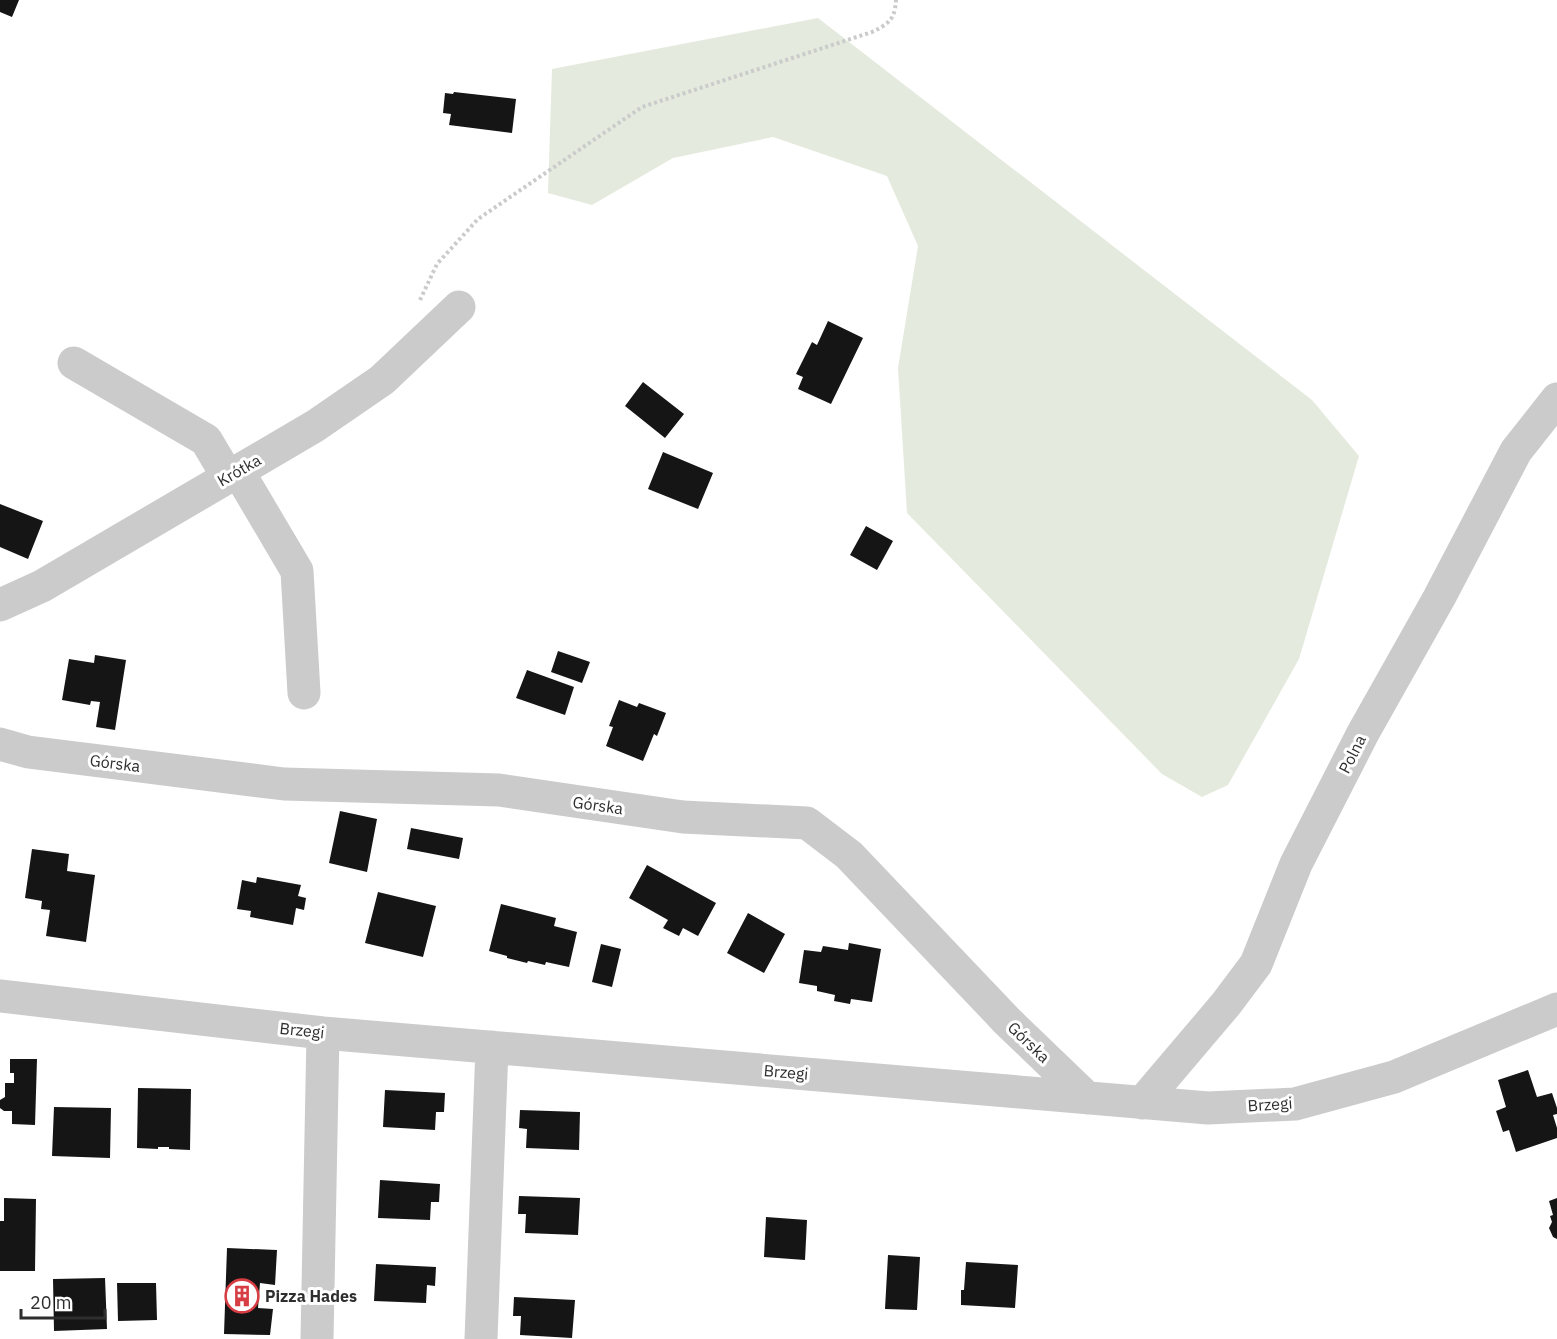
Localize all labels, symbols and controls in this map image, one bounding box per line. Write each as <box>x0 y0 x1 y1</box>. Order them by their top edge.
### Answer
street label: Krótka <box>214 449 265 490</box>
street label: Polna <box>1334 731 1370 777</box>
street label: Górska <box>89 750 142 776</box>
street label: Górska <box>572 792 625 818</box>
street label: Górska <box>1004 1017 1054 1067</box>
street label: Brzegi <box>279 1018 325 1042</box>
street label: Brzegi <box>763 1060 809 1084</box>
street label: Brzegi <box>1247 1092 1293 1116</box>
building icon: Pizza Hades <box>224 1278 260 1314</box>
scale bar <box>21 1282 105 1320</box>
place label: Pizza Hades <box>265 1286 357 1306</box>
text: 20 m <box>30 1291 72 1314</box>

